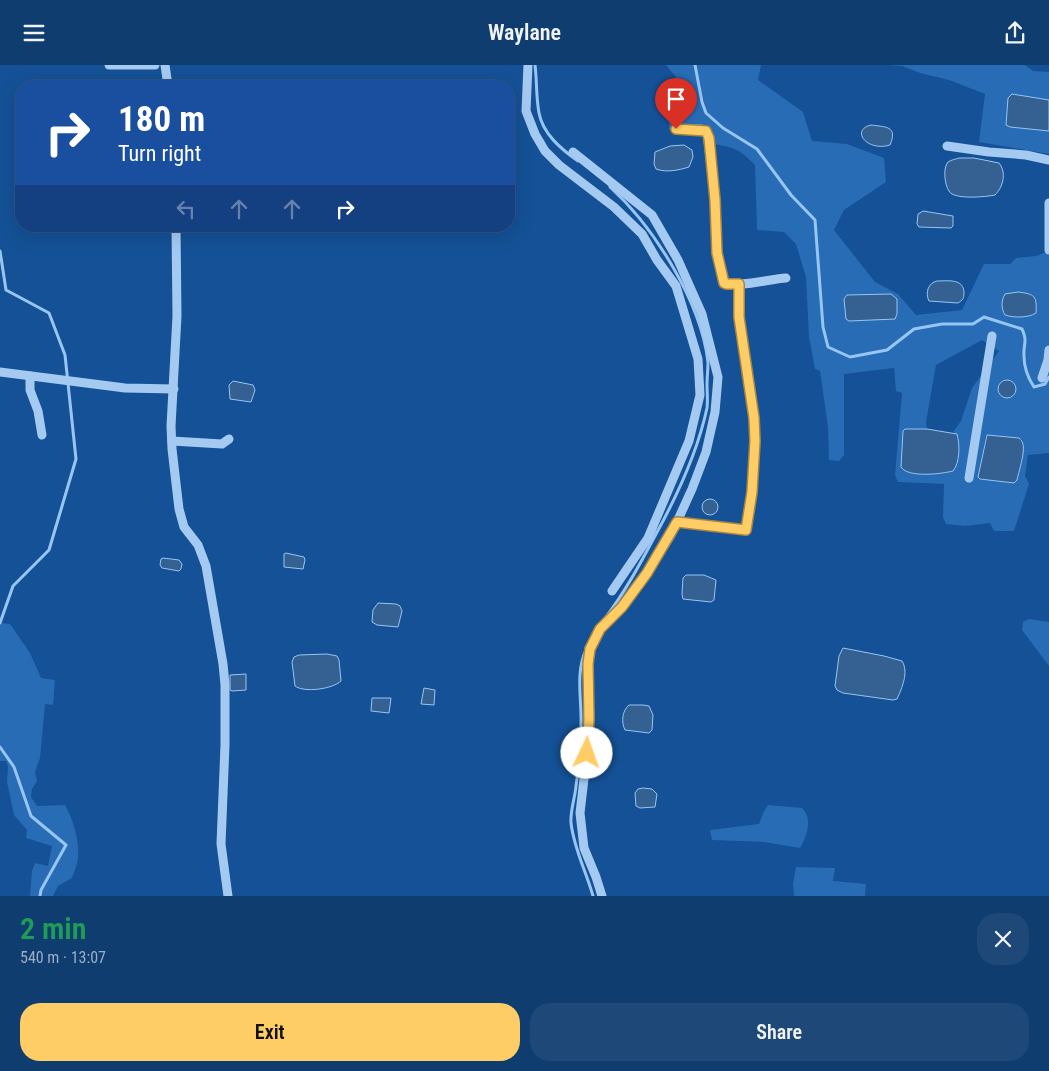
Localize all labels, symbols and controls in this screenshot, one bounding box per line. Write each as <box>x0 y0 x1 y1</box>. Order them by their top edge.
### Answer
icon: menu <box>20 19 48 47</box>
icon: share <box>1001 19 1029 47</box>
text: Waylane <box>488 20 561 45</box>
pin <box>655 78 697 129</box>
icon: arrive <box>662 85 690 113</box>
text: 180 m <box>118 99 205 140</box>
icon: right <box>35 100 100 165</box>
text: Turn right <box>118 141 201 166</box>
icon: left <box>172 195 200 223</box>
icon: ahead <box>225 195 253 223</box>
icon: ahead <box>278 195 306 223</box>
icon: right <box>331 195 359 223</box>
position arrow <box>560 726 612 778</box>
text: 2 min <box>20 911 86 946</box>
button: close <box>977 913 1029 965</box>
text: 540 m · 13:07 <box>20 948 106 967</box>
button: Exit <box>20 1003 520 1061</box>
button: Share <box>530 1003 1029 1061</box>

